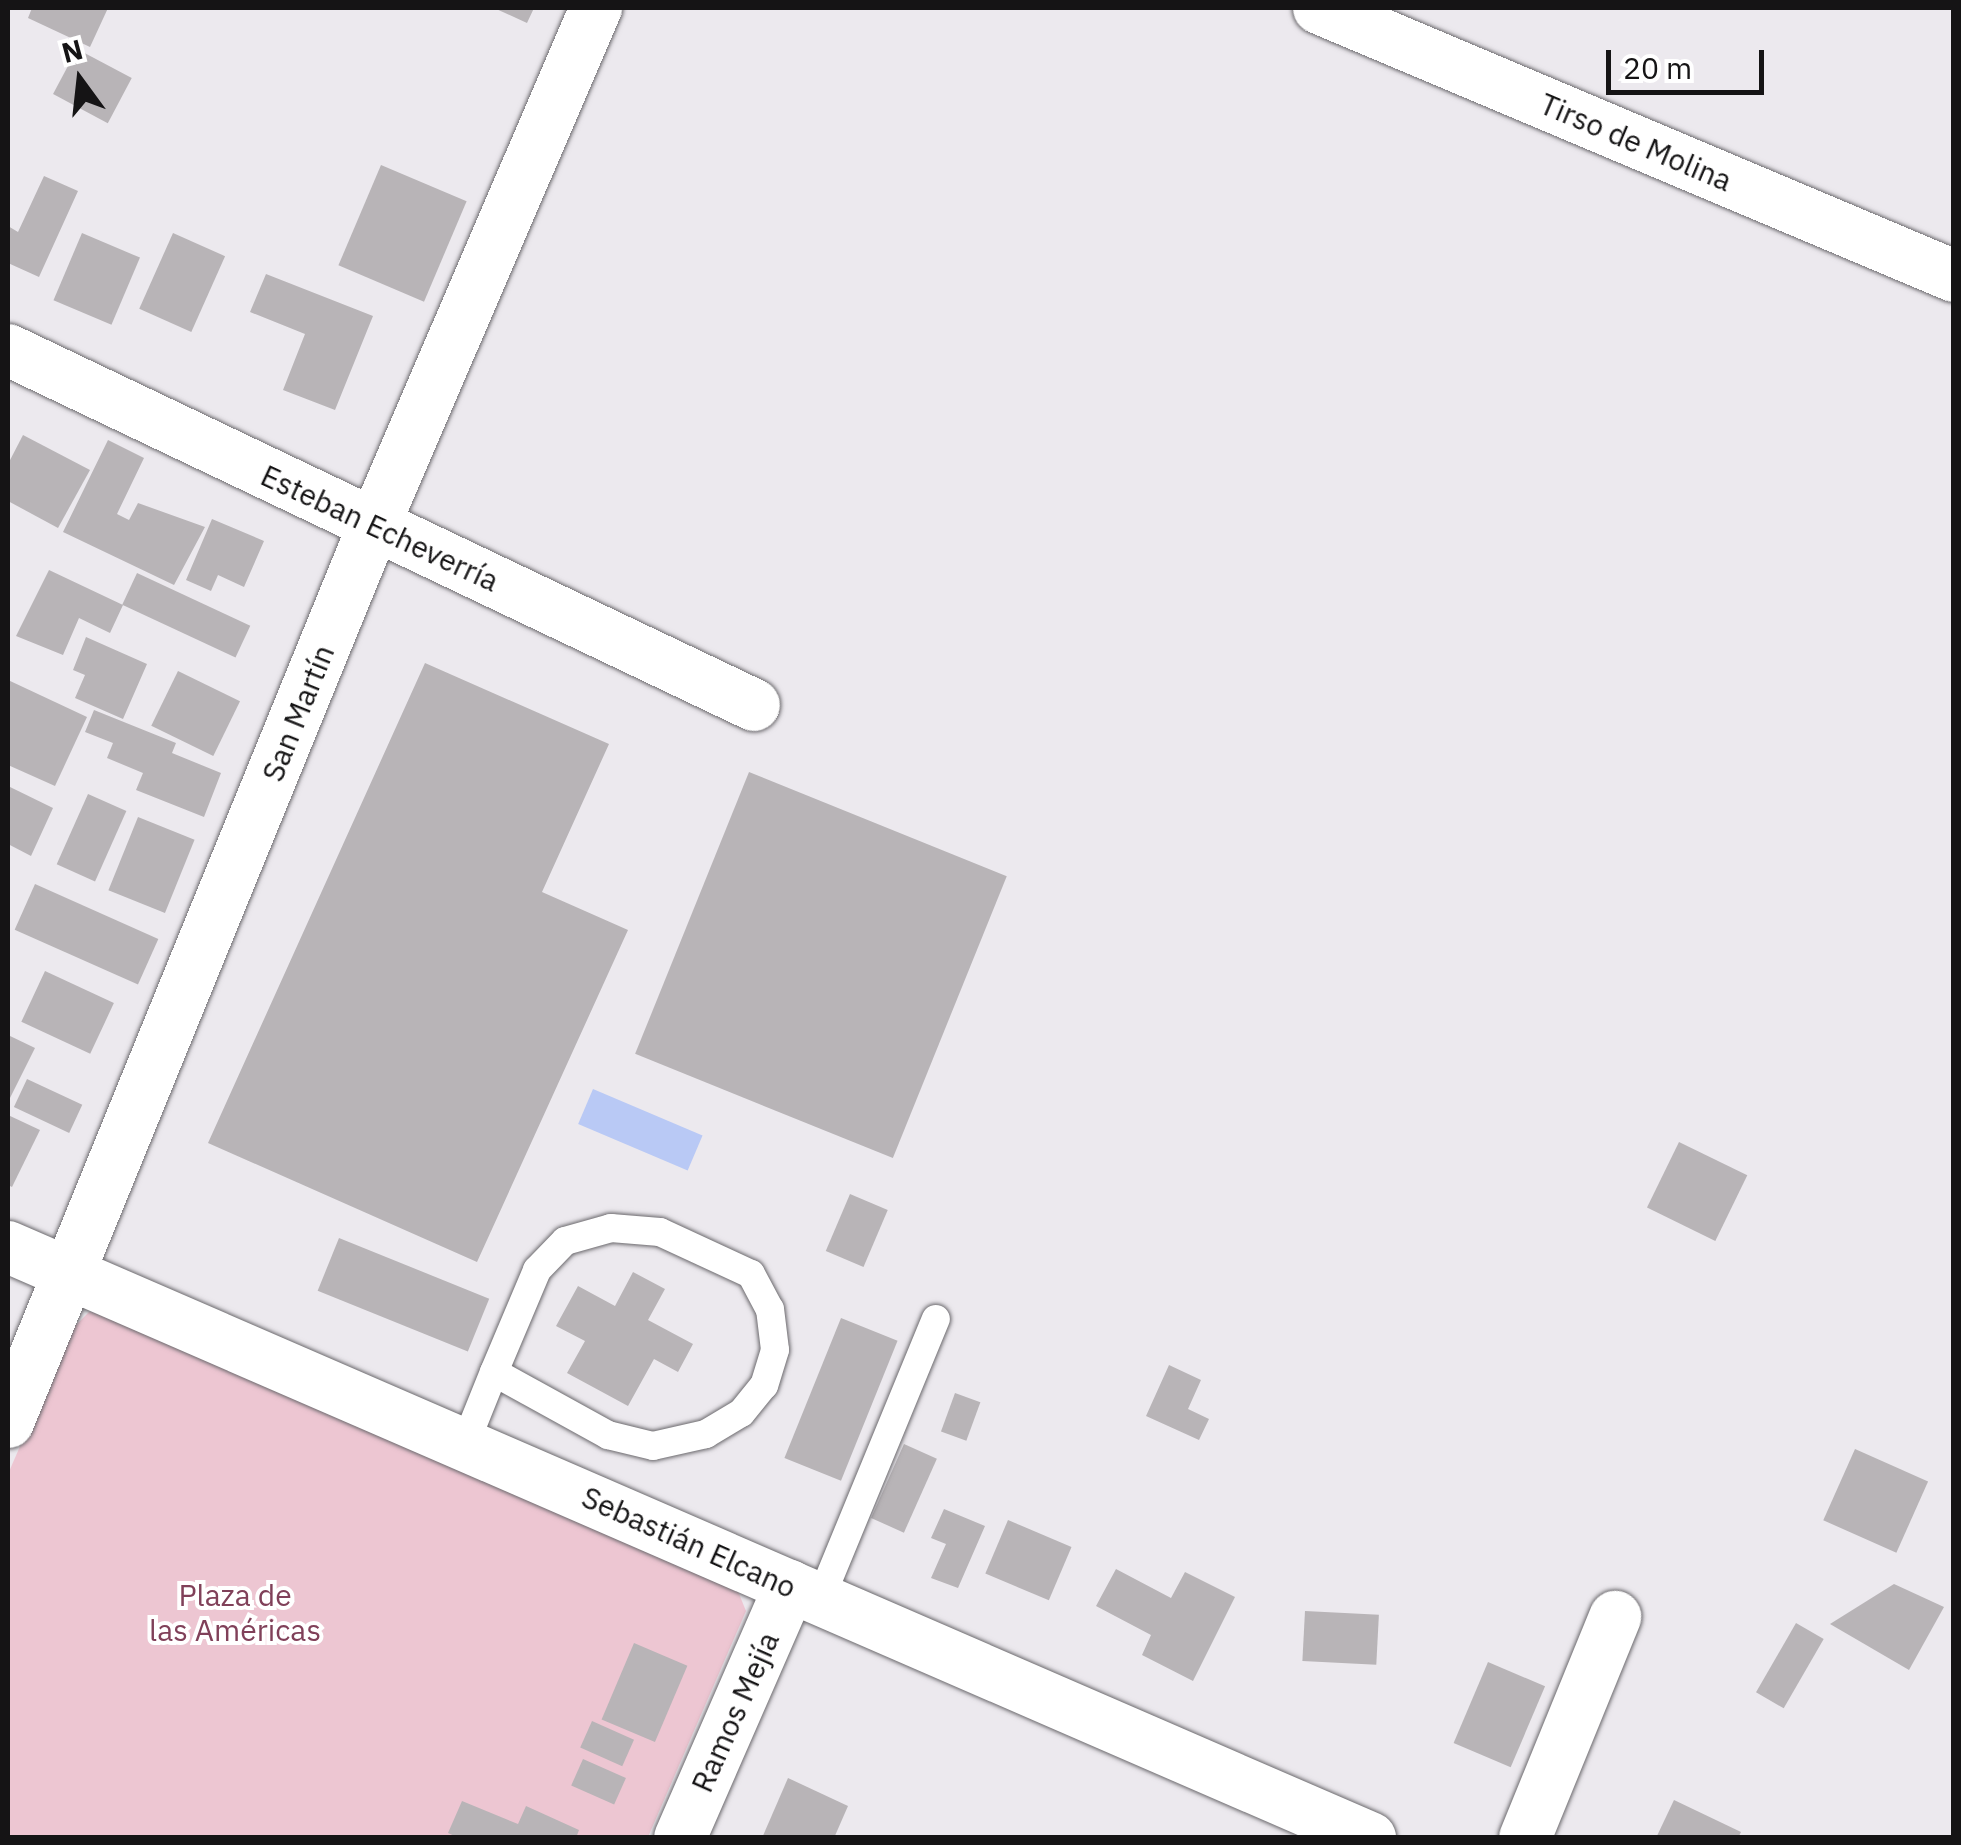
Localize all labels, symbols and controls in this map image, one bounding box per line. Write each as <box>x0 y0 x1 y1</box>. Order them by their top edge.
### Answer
north arrow <box>30 30 130 130</box>
text: N <box>58 30 87 71</box>
scale bar <box>1611 30 1768 92</box>
text: 20 m <box>1623 48 1692 87</box>
street label: Tirso de Molina <box>1535 85 1737 199</box>
street label: Esteban Echeverría <box>255 457 505 599</box>
street label: San Martín <box>254 639 342 787</box>
street label: Sebastián Elcano <box>576 1479 802 1605</box>
park label: Plaza de las Américas <box>149 1577 321 1648</box>
street label: Ramos Mejía <box>684 1626 786 1798</box>

